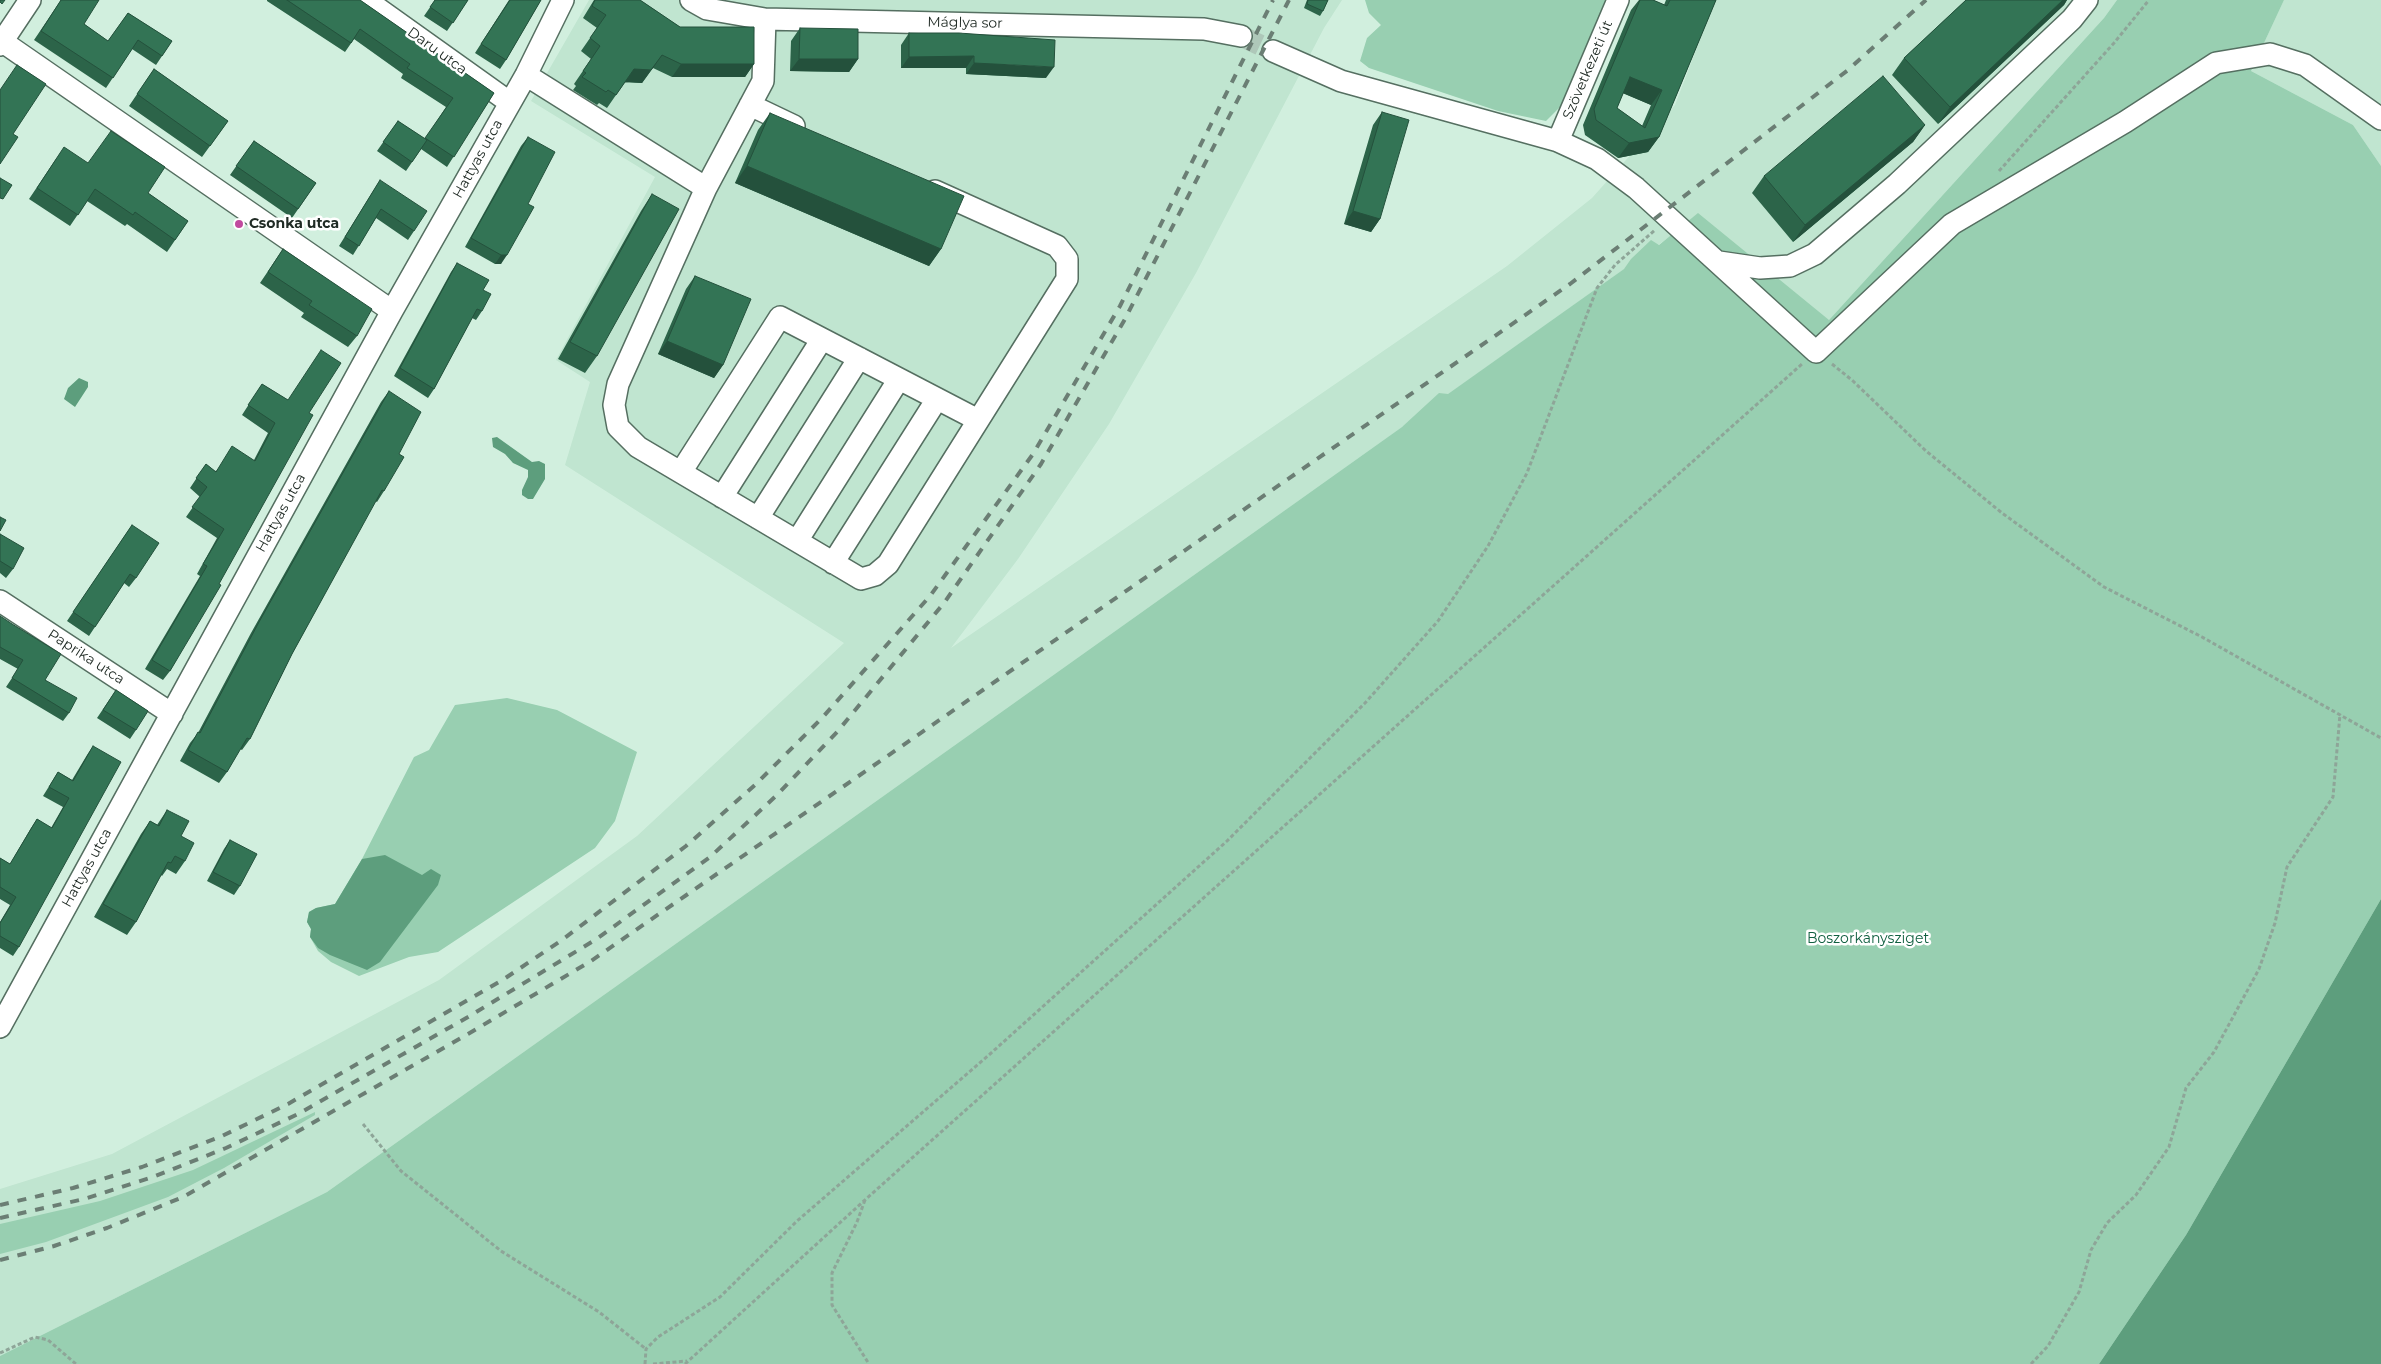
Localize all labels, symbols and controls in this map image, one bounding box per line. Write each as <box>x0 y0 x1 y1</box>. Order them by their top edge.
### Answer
street label: Máglya sor <box>927 14 1003 32</box>
street label: Szövetkezeti út <box>1560 18 1616 122</box>
street label: Daru utca <box>404 24 470 78</box>
street label: Hattyas utca <box>449 117 507 201</box>
place label: Csonka utca <box>249 216 339 232</box>
marker: Csonka utca <box>233 218 245 230</box>
street label: Hattyas utca <box>252 471 310 555</box>
street label: Paprika utca <box>45 626 127 688</box>
street label: Hattyas utca <box>58 826 116 910</box>
park label: Boszorkánysziget <box>1807 931 1929 947</box>

